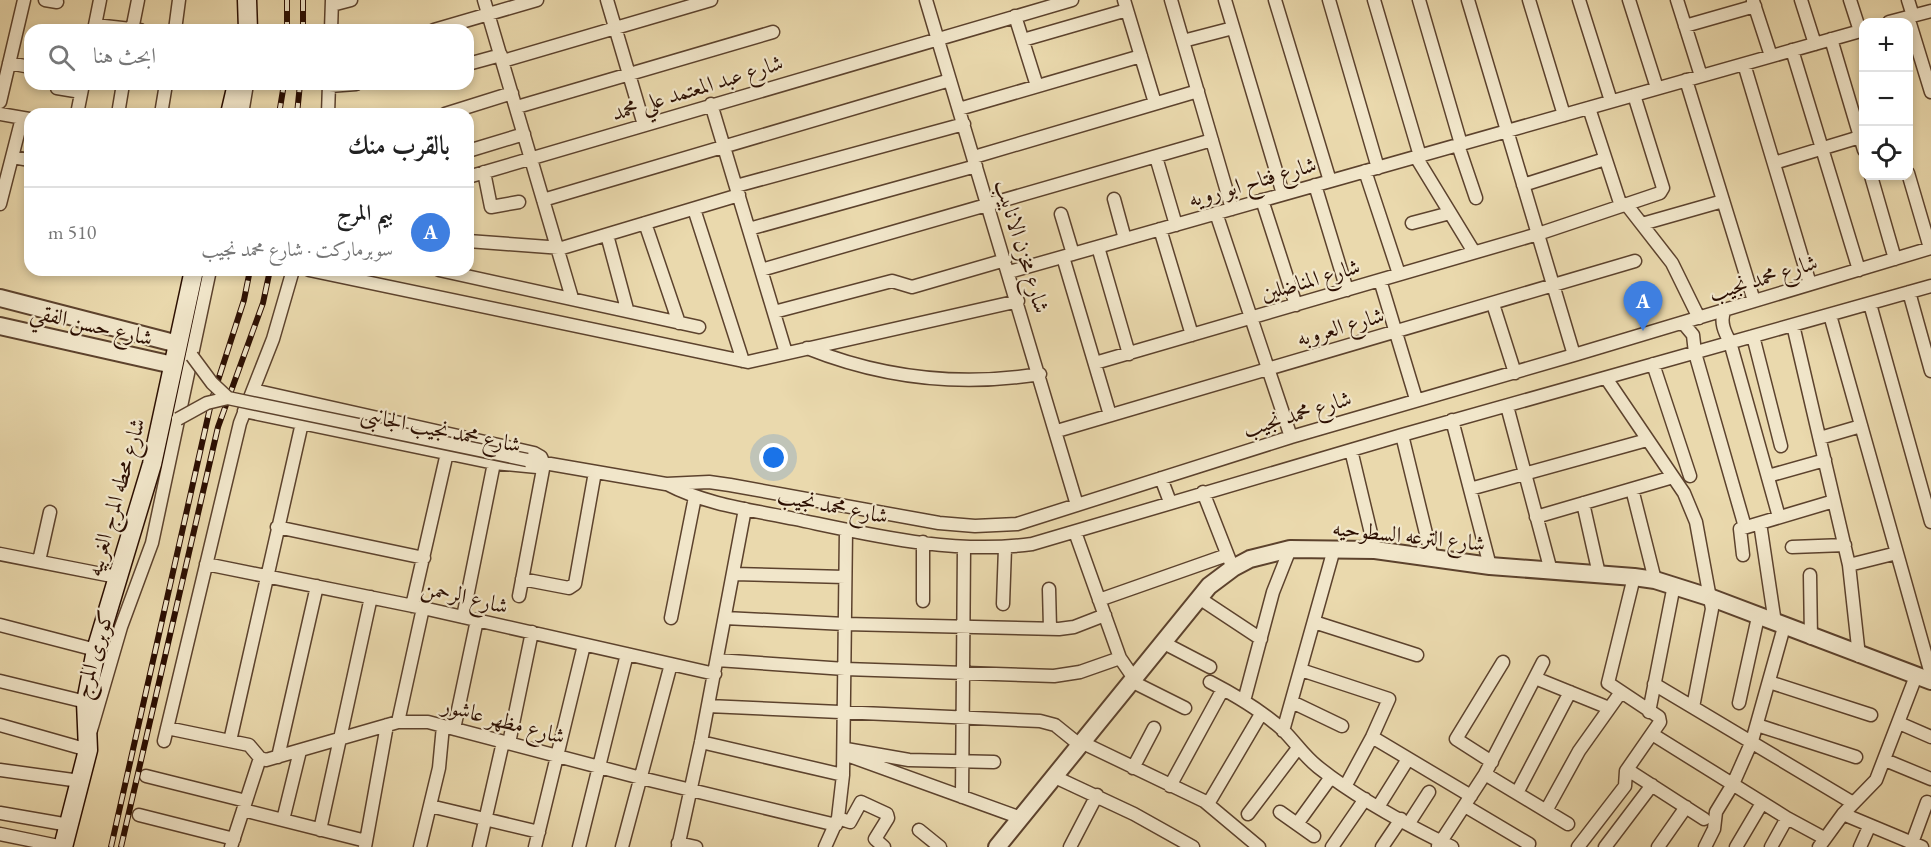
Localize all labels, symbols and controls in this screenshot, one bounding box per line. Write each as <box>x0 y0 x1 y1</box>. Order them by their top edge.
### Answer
map controls <box>1859 18 1913 180</box>
button: + <box>1859 18 1913 72</box>
search box <box>24 24 474 90</box>
icon: search <box>45 41 78 74</box>
text: ابحث هنا <box>93 41 156 70</box>
street label: شارع عبد المعتمد علي محمد <box>608 48 789 134</box>
button: − <box>1859 72 1913 126</box>
button: locate <box>1859 126 1913 180</box>
text: بالقرب منك <box>348 128 450 162</box>
street label: شارع فتاح ابو رويه <box>1185 149 1321 218</box>
street label: شارع مخزن الانابيب <box>985 176 1057 318</box>
text: بيم المرج <box>337 198 393 227</box>
text: 510 m <box>48 219 96 245</box>
text: A <box>423 219 438 245</box>
text: سوبرماركت · شارع محمد نجيب <box>201 236 393 262</box>
street label: شارع محمد نجيب <box>1705 247 1822 312</box>
street label: شارع المناضلين <box>1257 251 1364 311</box>
pin: A <box>1624 282 1662 331</box>
street label: شارع حسن الفقي <box>26 296 156 360</box>
street label: شارع العروبه <box>1293 300 1388 357</box>
street label: شارع محمد نجيب <box>1239 383 1356 448</box>
street label: شارع محمد نجيب الجانبى <box>357 400 524 463</box>
street label: شارع محطه المرج الغربيه <box>79 415 157 581</box>
your location <box>759 443 788 472</box>
street label: شارع محمد نجيب <box>774 481 891 534</box>
street label: شارع الترعه السطوحيه <box>1331 513 1487 562</box>
street label: شارع الرحمن <box>418 572 511 624</box>
street label: كوبرى المرج <box>66 607 125 703</box>
street label: شارع مظهر عاشور <box>436 690 569 755</box>

